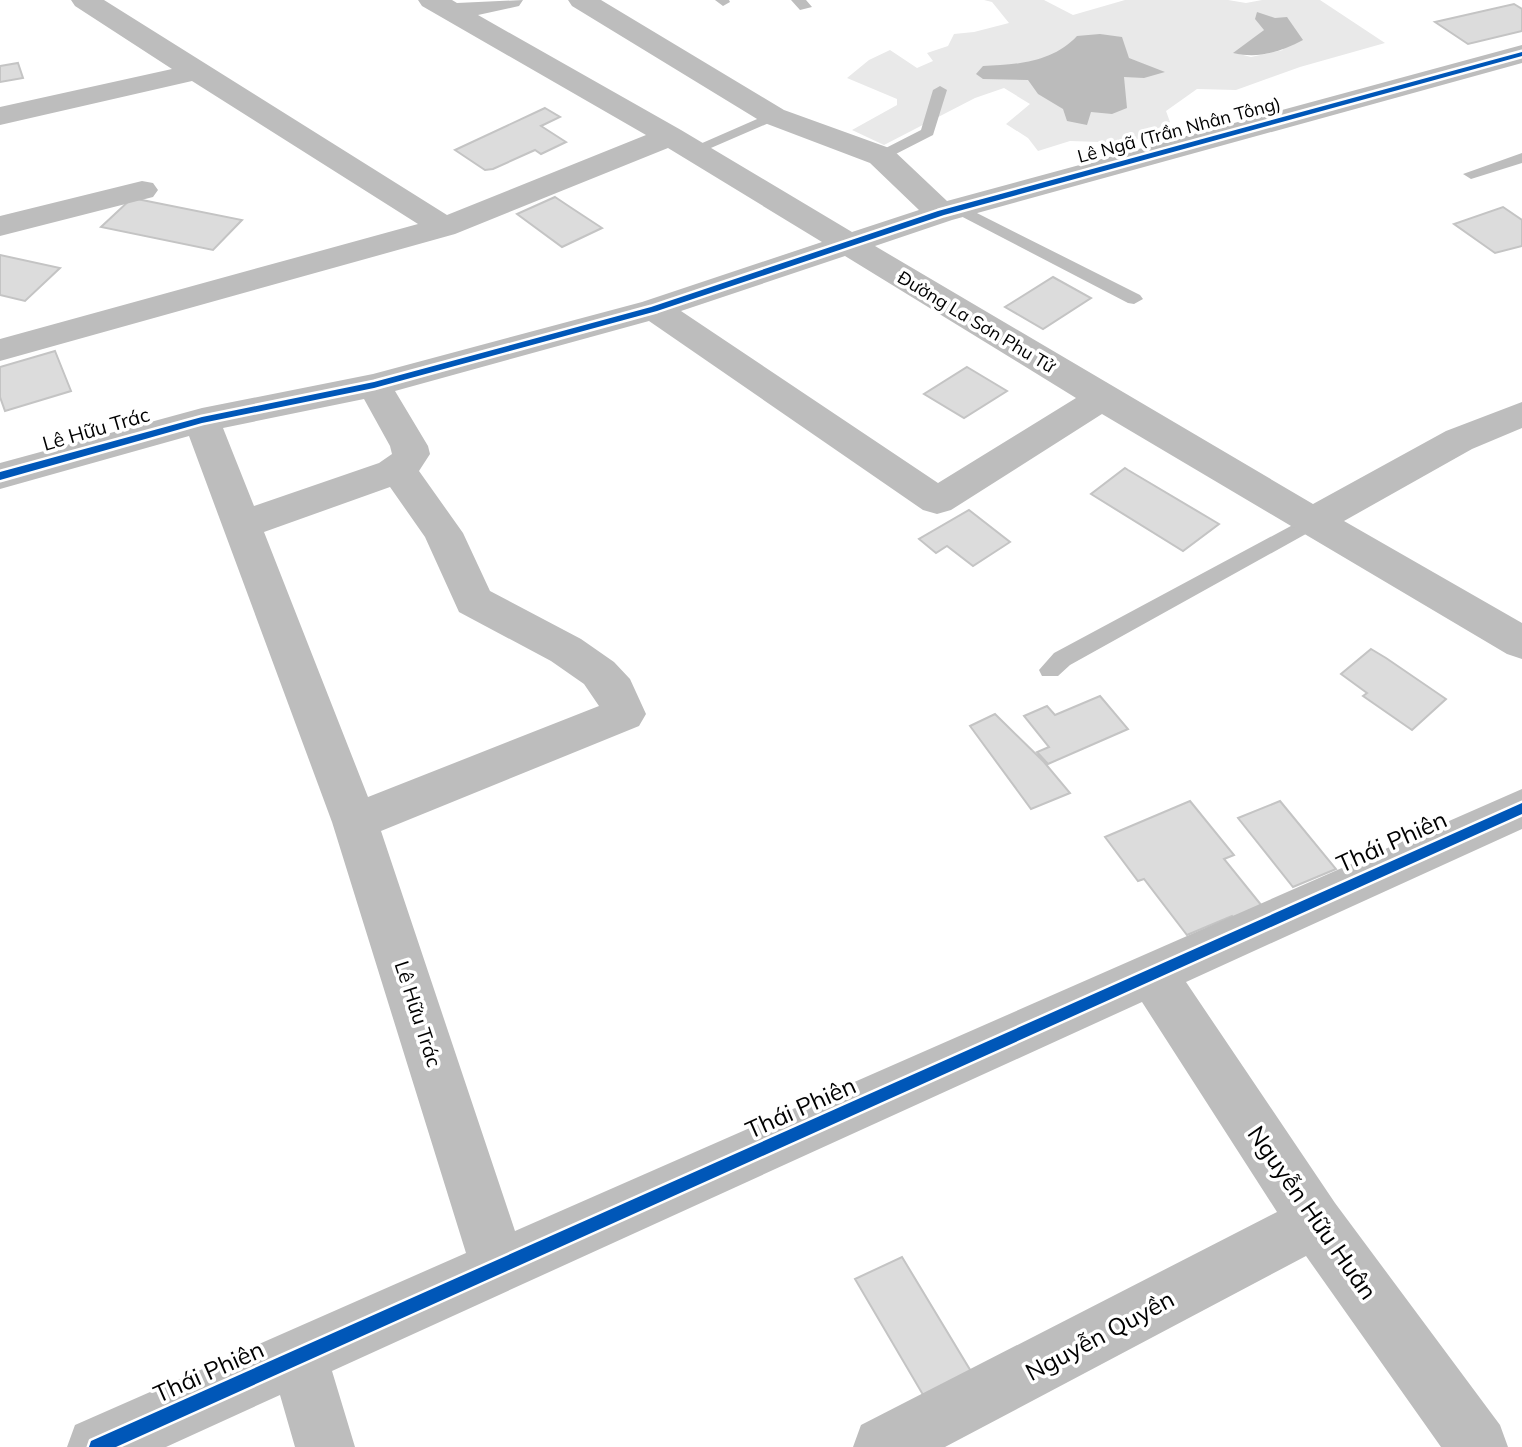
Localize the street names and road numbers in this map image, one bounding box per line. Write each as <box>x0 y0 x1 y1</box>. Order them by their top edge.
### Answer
street label: Lê Ngã (Trần Nhân Tông) <box>1075 91 1283 168</box>
street label: Đường La Sơn Phu Tử <box>893 265 1061 378</box>
street label: Lê Hữu Trác <box>39 401 152 456</box>
street label: Thái Phiên <box>1332 803 1451 879</box>
street label: Lê Hữu Trác <box>390 958 447 1070</box>
street label: Thái Phiên <box>741 1069 860 1145</box>
street label: Nguyễn Hữu Huân <box>1242 1120 1384 1305</box>
street label: Nguyễn Quyền <box>1020 1283 1179 1387</box>
street label: Thái Phiên <box>149 1333 268 1409</box>

